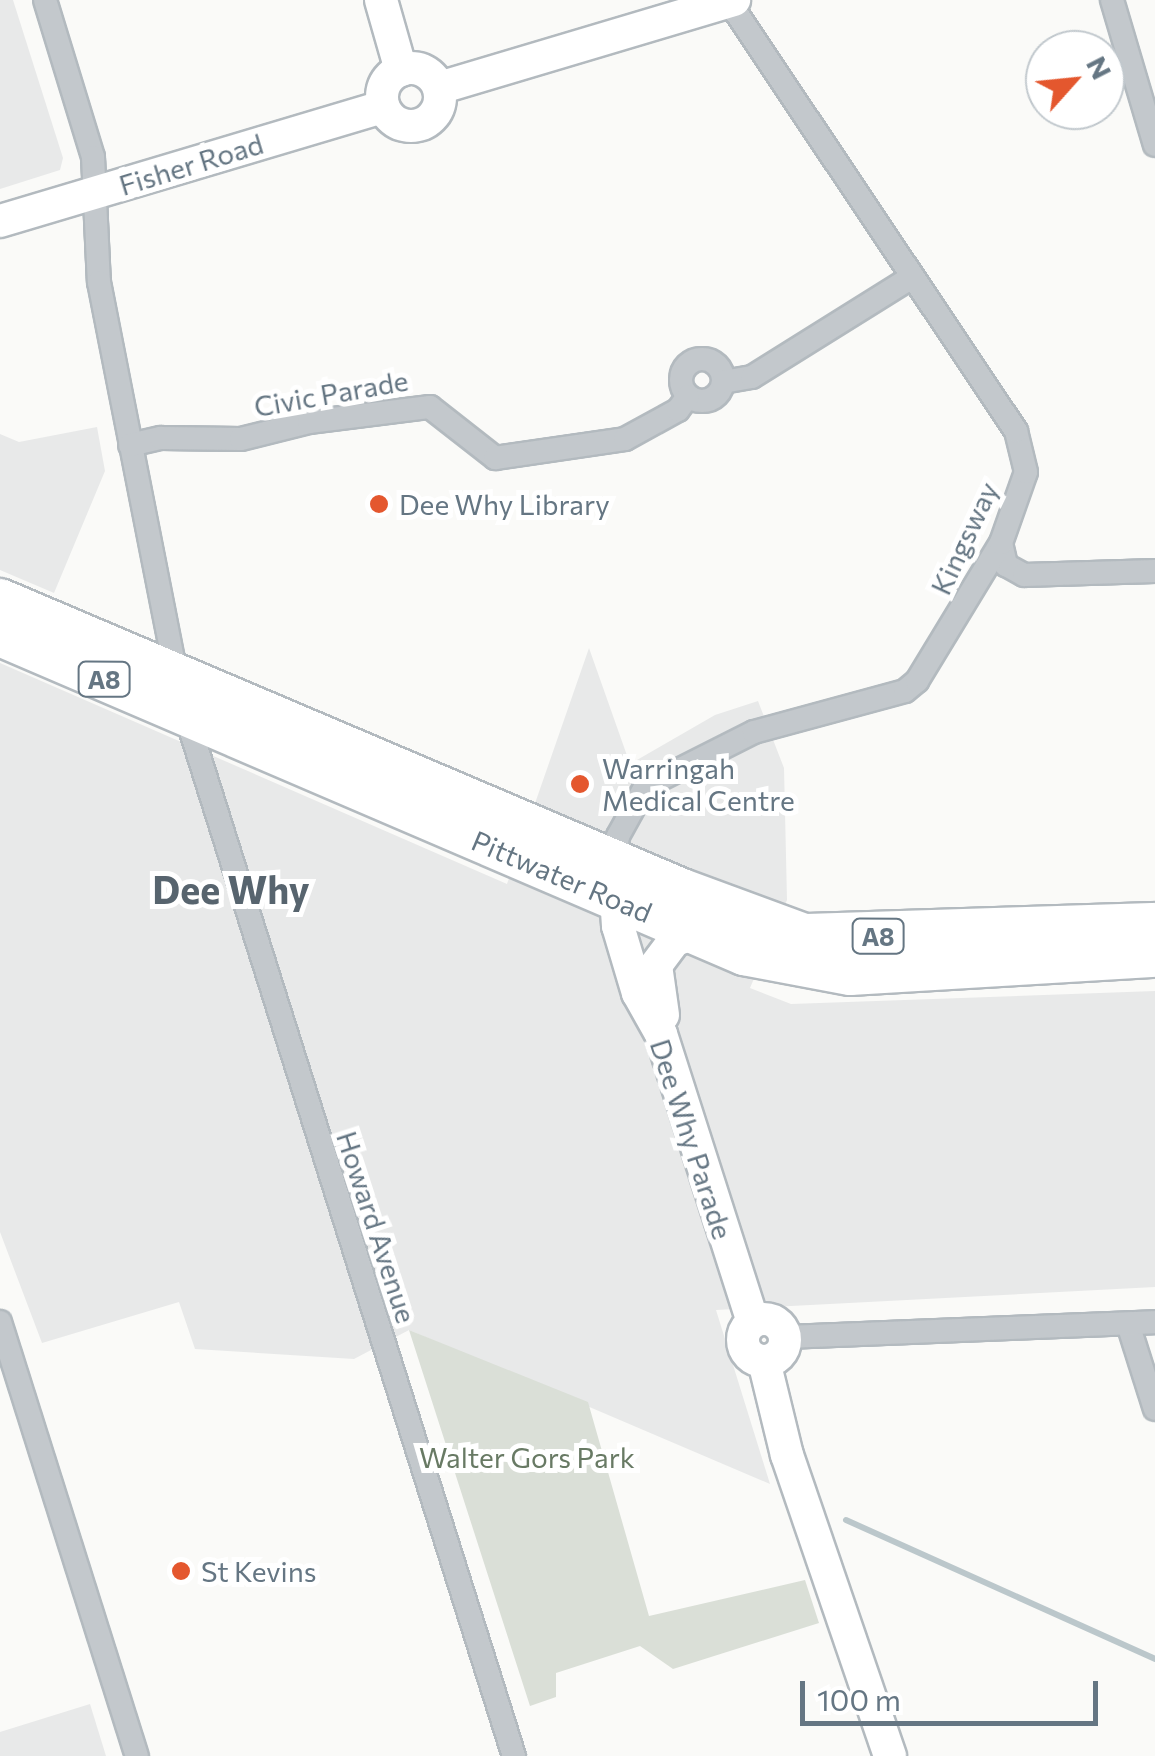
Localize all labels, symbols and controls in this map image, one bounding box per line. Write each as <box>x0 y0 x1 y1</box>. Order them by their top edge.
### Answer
north arrow <box>1025 30 1125 130</box>
text: N <box>1080 50 1120 84</box>
street label: Fisher Road <box>115 126 267 202</box>
street label: Civic Parade <box>251 363 411 423</box>
street label: Kingsway <box>923 476 1005 600</box>
place label: Dee Why Library <box>399 487 610 521</box>
marker: Dee Why Library <box>368 493 390 515</box>
road number: A8 <box>76 659 132 699</box>
place label: Warringah Medical Centre <box>602 751 795 817</box>
marker: Warringah Medical Centre <box>567 771 593 797</box>
street label: Pittwater Road <box>467 823 657 929</box>
district label: Dee Why <box>152 866 310 912</box>
road number: A8 <box>850 916 906 956</box>
street label: Dee Why Parade <box>644 1035 740 1243</box>
street label: Howard Avenue <box>330 1127 424 1327</box>
park label: Walter Gors Park <box>419 1440 635 1474</box>
place label: St Kevins <box>201 1554 317 1588</box>
marker: St Kevins <box>170 1560 192 1582</box>
scale bar <box>805 1661 1102 1723</box>
text: 100 m <box>817 1680 901 1717</box>

